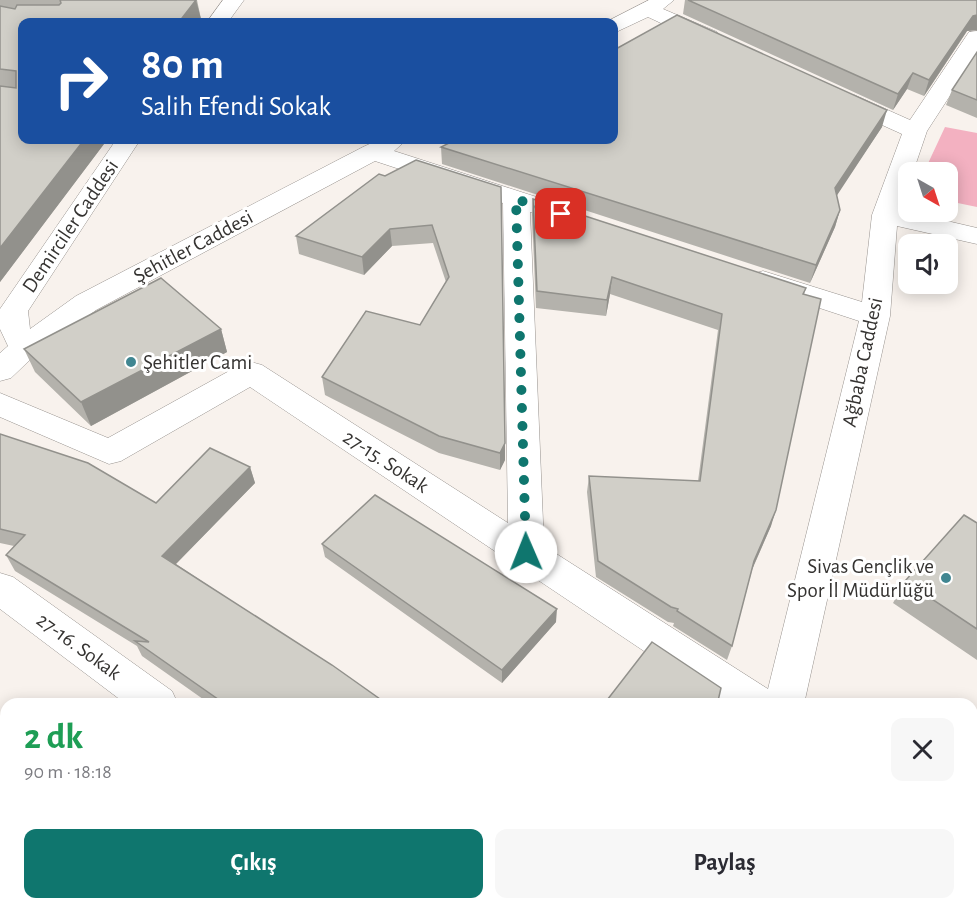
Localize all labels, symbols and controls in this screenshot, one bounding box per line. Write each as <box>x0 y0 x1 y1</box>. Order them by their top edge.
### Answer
icon: right <box>42 42 120 120</box>
text: 80 m <box>141 44 224 86</box>
text: Salih Efendi Sokak <box>141 93 331 120</box>
street label: Demirciler Caddesi <box>18 156 122 296</box>
north arrow <box>898 162 958 222</box>
map controls <box>898 162 958 294</box>
pin <box>535 188 586 239</box>
icon: arrive <box>544 197 577 230</box>
street label: Şehitler Caddesi <box>130 206 256 287</box>
button: sound <box>898 234 958 294</box>
street label: Ağbaba Caddesi <box>839 296 886 429</box>
place label: Şehitler Cami <box>143 352 252 373</box>
marker: Şehitler Cami <box>124 355 138 369</box>
street label: 27-15. Sokak <box>339 426 433 497</box>
position arrow <box>494 520 558 584</box>
place label: Sivas Gençlik ve Spor İl Müdürlüğü <box>787 556 934 601</box>
marker: Sivas Gençlik ve Spor İl Müdürlüğü <box>939 571 953 585</box>
street label: 27-16. Sokak <box>33 609 125 684</box>
button: close <box>891 718 954 781</box>
text: 2 dk <box>24 719 83 755</box>
text: 90 m · 18:18 <box>24 762 112 782</box>
button: Çıkış <box>24 829 483 898</box>
button: Paylaş <box>495 829 954 898</box>

